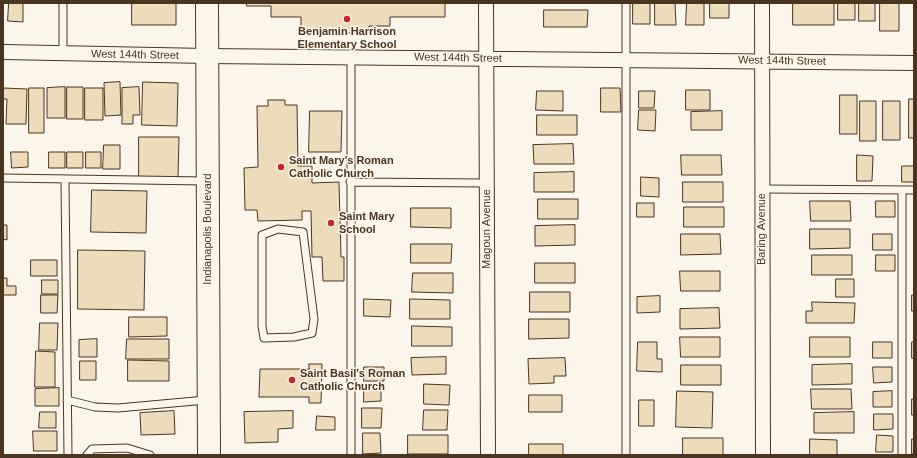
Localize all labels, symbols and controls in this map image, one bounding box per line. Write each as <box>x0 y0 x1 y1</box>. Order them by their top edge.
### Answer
marker: Benjamin Harrison Elementary School <box>342 14 352 24</box>
place label: Benjamin Harrison Elementary School <box>297 25 397 51</box>
street label: West 144th Street <box>91 48 179 62</box>
street label: West 144th Street <box>414 51 502 65</box>
street label: West 144th Street <box>738 54 826 68</box>
place label: Saint Mary's Roman Catholic Church <box>289 154 394 180</box>
marker: Saint Mary's Roman Catholic Church <box>276 162 286 172</box>
street label: Indianapolis Boulevard <box>201 173 215 285</box>
street label: Magoun Avenue <box>480 189 494 269</box>
street label: Baring Avenue <box>755 193 769 265</box>
place label: Saint Mary School <box>339 210 395 236</box>
marker: Saint Mary School <box>326 218 336 228</box>
place label: Saint Basil's Roman Catholic Church <box>300 367 405 393</box>
marker: Saint Basil's Roman Catholic Church <box>287 375 297 385</box>

